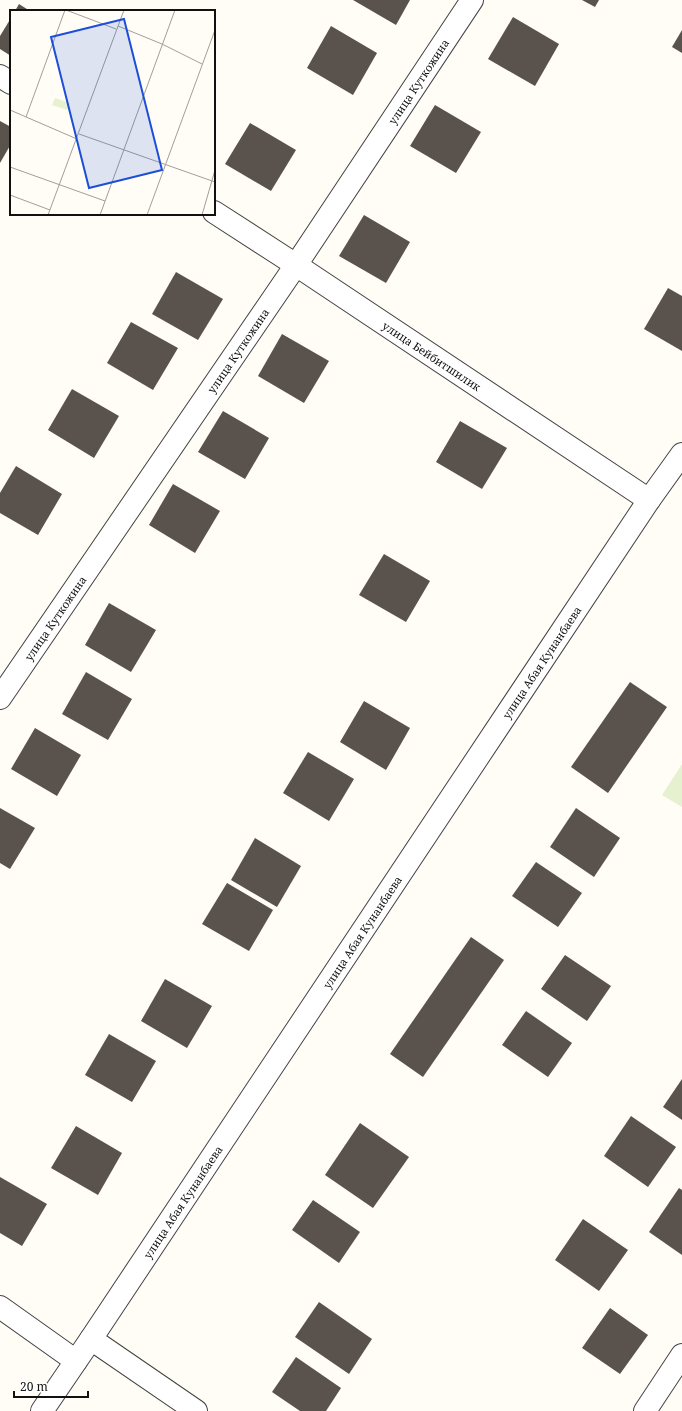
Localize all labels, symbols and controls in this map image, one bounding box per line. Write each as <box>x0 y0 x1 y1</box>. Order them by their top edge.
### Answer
inset map <box>10 10 215 215</box>
street label: улица Куткожина <box>384 36 452 127</box>
street label: улица Куткожина <box>203 305 272 396</box>
street label: улица Бейбитшилик <box>380 317 485 394</box>
street label: улица Куткожина <box>20 573 89 663</box>
street label: улица Абая Кунанбаева <box>498 603 584 721</box>
street label: улица Абая Кунанбаева <box>319 873 405 991</box>
street label: улица Абая Кунанбаева <box>139 1142 225 1261</box>
scale bar <box>14 1373 88 1399</box>
text: 20 m <box>20 1378 48 1395</box>

